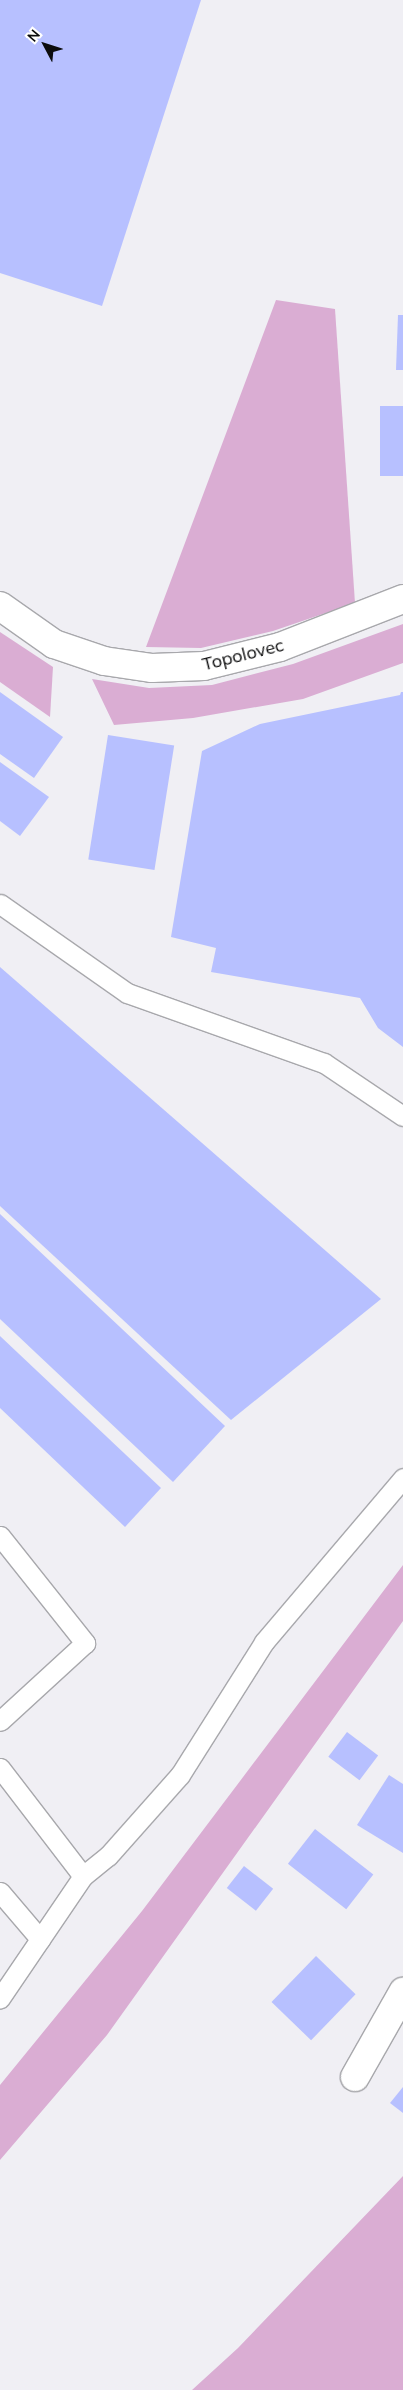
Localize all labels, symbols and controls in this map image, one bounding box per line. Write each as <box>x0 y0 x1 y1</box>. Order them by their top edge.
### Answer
north arrow <box>20 20 70 70</box>
text: N <box>23 26 44 45</box>
street label: Topolovec <box>200 634 286 676</box>

